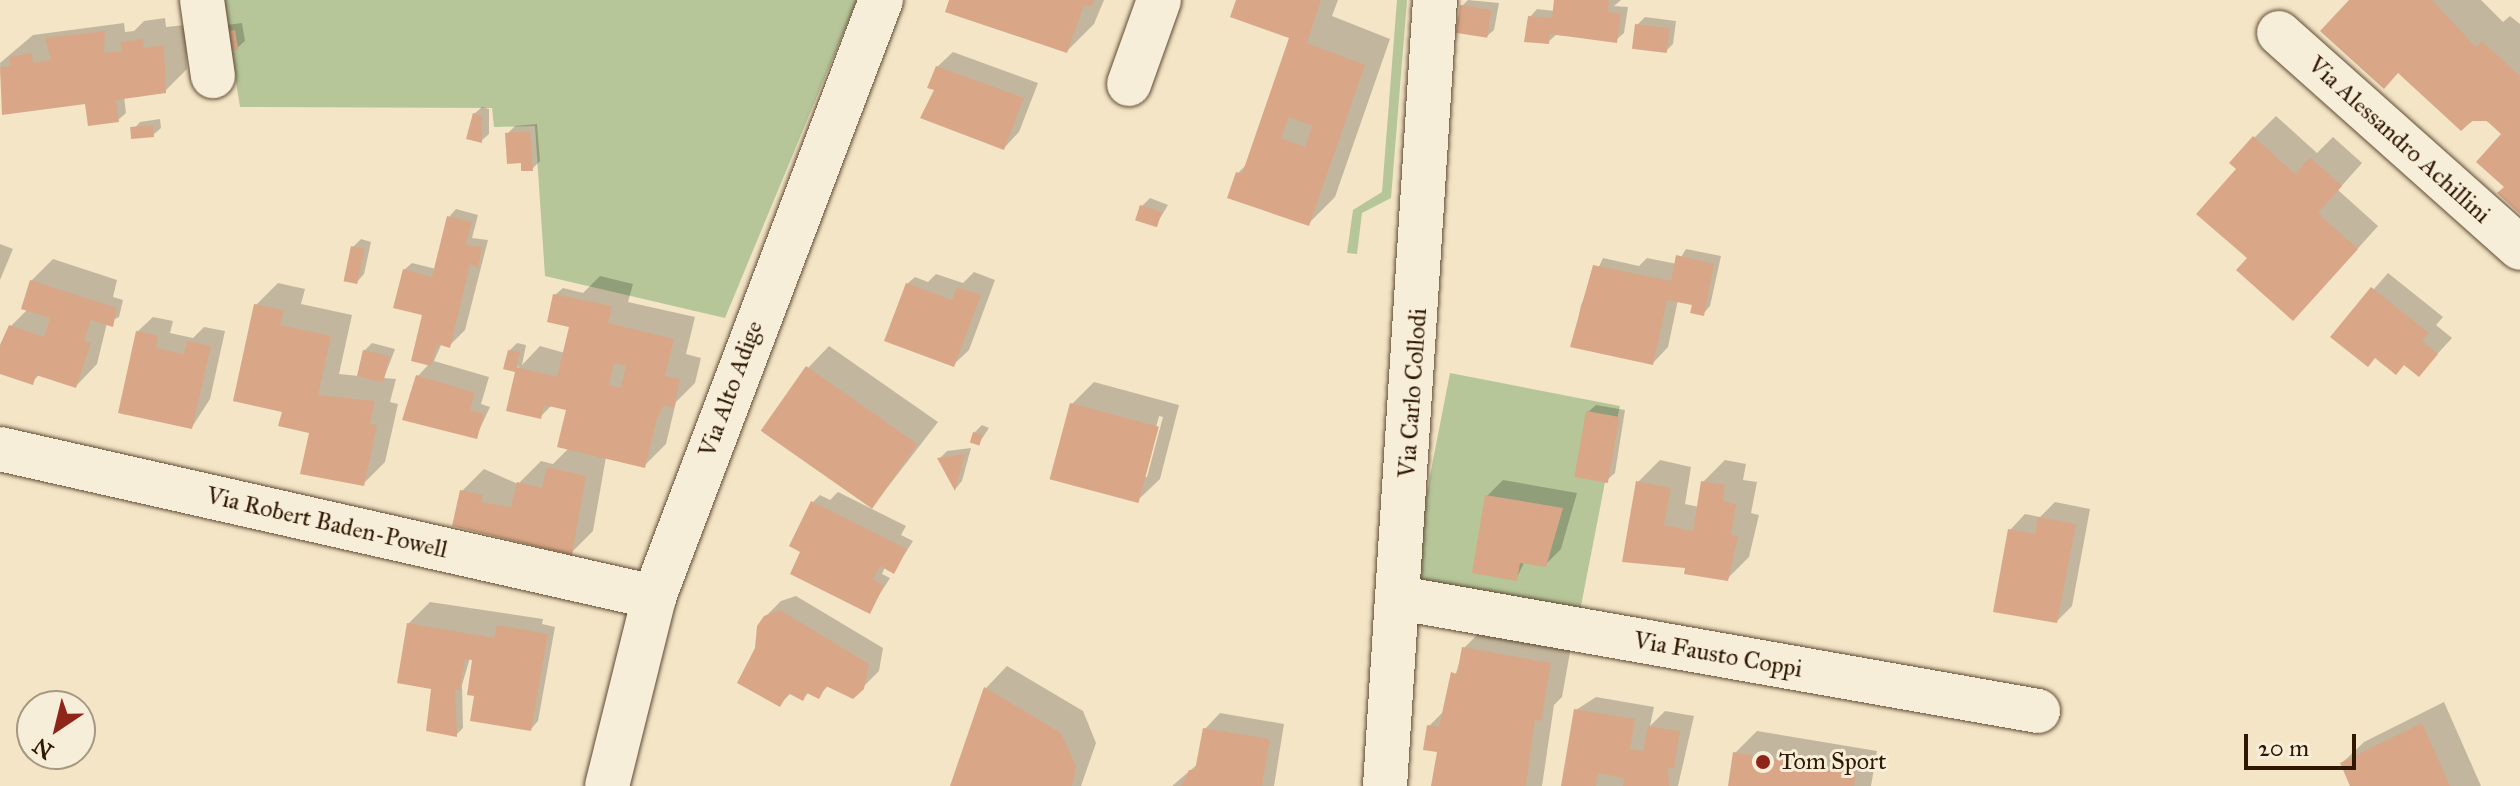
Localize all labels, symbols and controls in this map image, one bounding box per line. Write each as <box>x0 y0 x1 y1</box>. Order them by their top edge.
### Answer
street label: Via Alessandro Achillini <box>2302 51 2496 229</box>
street label: Via Carlo Collodi <box>1393 307 1433 479</box>
street label: Via Alto Adige <box>693 317 769 461</box>
street label: Via Robert Baden-Powell <box>204 481 450 565</box>
street label: Via Fausto Coppi <box>1632 626 1804 684</box>
north arrow <box>16 690 96 770</box>
scale bar <box>2248 718 2360 768</box>
text: N <box>28 732 58 765</box>
text: 20 m <box>2258 733 2309 763</box>
place label: Tom Sport <box>1779 748 1886 776</box>
marker: Tom Sport <box>1754 753 1772 771</box>

